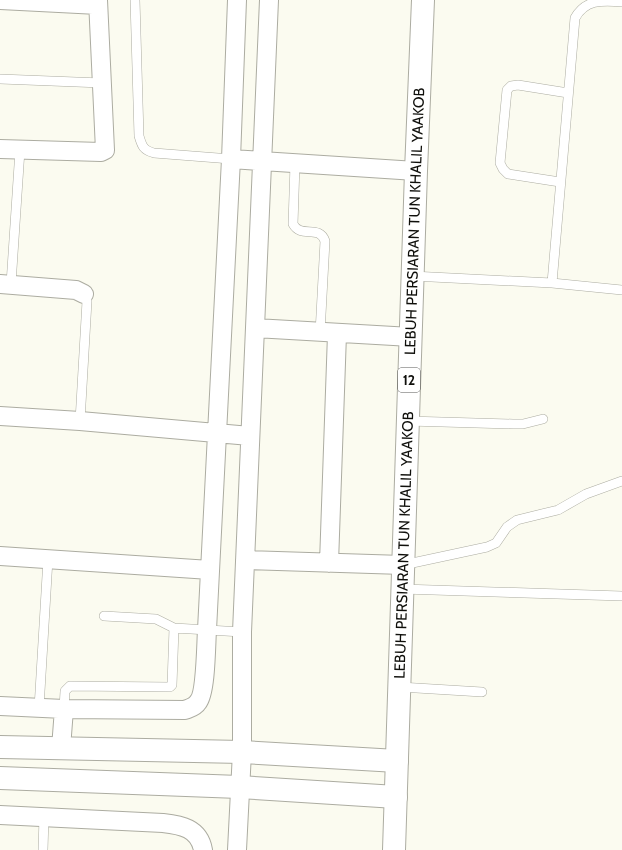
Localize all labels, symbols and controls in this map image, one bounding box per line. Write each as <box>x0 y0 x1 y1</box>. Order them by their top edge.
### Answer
street label: LEBUH PERSIARAN TUN KHALIL YAAKOB <box>401 87 428 355</box>
road number: 12 <box>398 368 420 392</box>
street label: LEBUH PERSIARAN TUN KHALIL YAAKOB <box>391 411 417 679</box>

